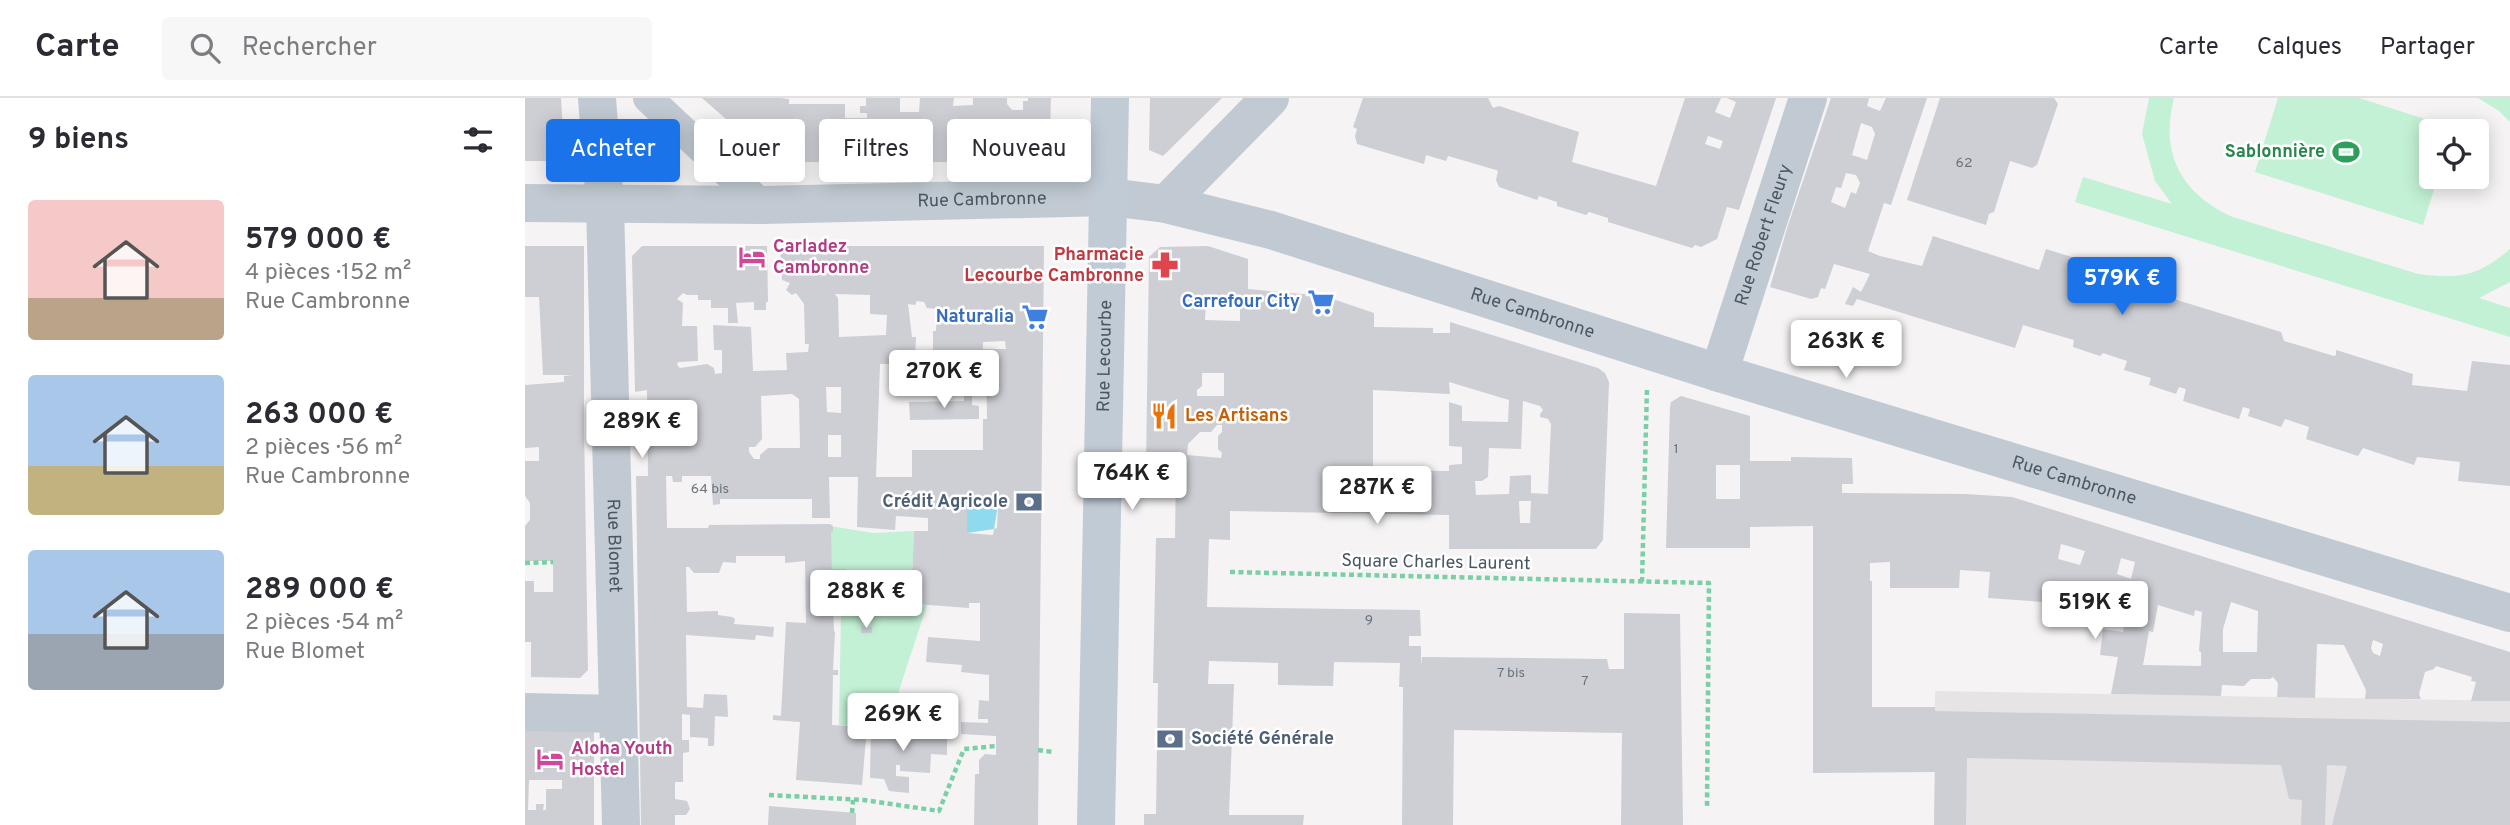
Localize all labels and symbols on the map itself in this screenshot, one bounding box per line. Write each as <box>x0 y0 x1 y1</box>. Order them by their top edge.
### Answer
sports icon: Sablonnière <box>2331 137 2361 167</box>
place label: Sablonnière <box>2225 141 2325 164</box>
house number: 62 <box>1956 155 1972 172</box>
street label: Rue Robert Fleury <box>1730 161 1797 309</box>
street label: Rue Cambronne <box>917 187 1047 213</box>
place label: Carladez Cambronne <box>773 236 869 280</box>
hotel icon: Carladez Cambronne <box>737 242 767 272</box>
place label: Pharmacie Lecourbe Cambronne <box>964 244 1144 288</box>
pharmacy icon: Pharmacie Lecourbe Cambronne <box>1150 250 1180 280</box>
pin: 579K € <box>2065 258 2179 317</box>
street label: Rue Cambronne <box>1467 283 1597 344</box>
supermarket icon: Carrefour City <box>1306 287 1336 317</box>
place label: Carrefour City <box>1182 291 1300 314</box>
street label: Rue Lecourbe <box>1092 300 1118 412</box>
supermarket icon: Naturalia <box>1020 302 1050 332</box>
place label: Naturalia <box>936 306 1014 329</box>
pin: 263K € <box>1789 320 1903 380</box>
pin: 270K € <box>887 350 1001 410</box>
pin: 289K € <box>585 400 699 460</box>
restaurant icon: Les Artisans <box>1149 401 1179 431</box>
place label: Les Artisans <box>1185 405 1288 428</box>
house number: 1 <box>1673 441 1679 458</box>
street label: Rue Cambronne <box>2009 451 2139 511</box>
pin: 764K € <box>1075 452 1189 512</box>
pin: 287K € <box>1320 466 1434 526</box>
house number: 64 bis <box>691 481 729 498</box>
bank icon: Crédit Agricole <box>1014 487 1044 517</box>
place label: Crédit Agricole <box>882 491 1008 514</box>
street label: Rue Blomet <box>601 498 627 593</box>
street label: Square Charles Laurent <box>1341 550 1531 576</box>
pin: 288K € <box>809 570 923 630</box>
pin: 519K € <box>2038 582 2152 641</box>
house number: 9 <box>1365 612 1373 629</box>
house number: 7 bis <box>1497 665 1525 682</box>
house number: 7 <box>1581 673 1589 690</box>
pin: 269K € <box>846 694 960 753</box>
bank icon: Société Générale <box>1155 724 1185 754</box>
place label: Société Générale <box>1191 728 1334 751</box>
place label: Aloha Youth Hostel <box>571 738 673 782</box>
hotel icon: Aloha Youth Hostel <box>535 744 565 774</box>

